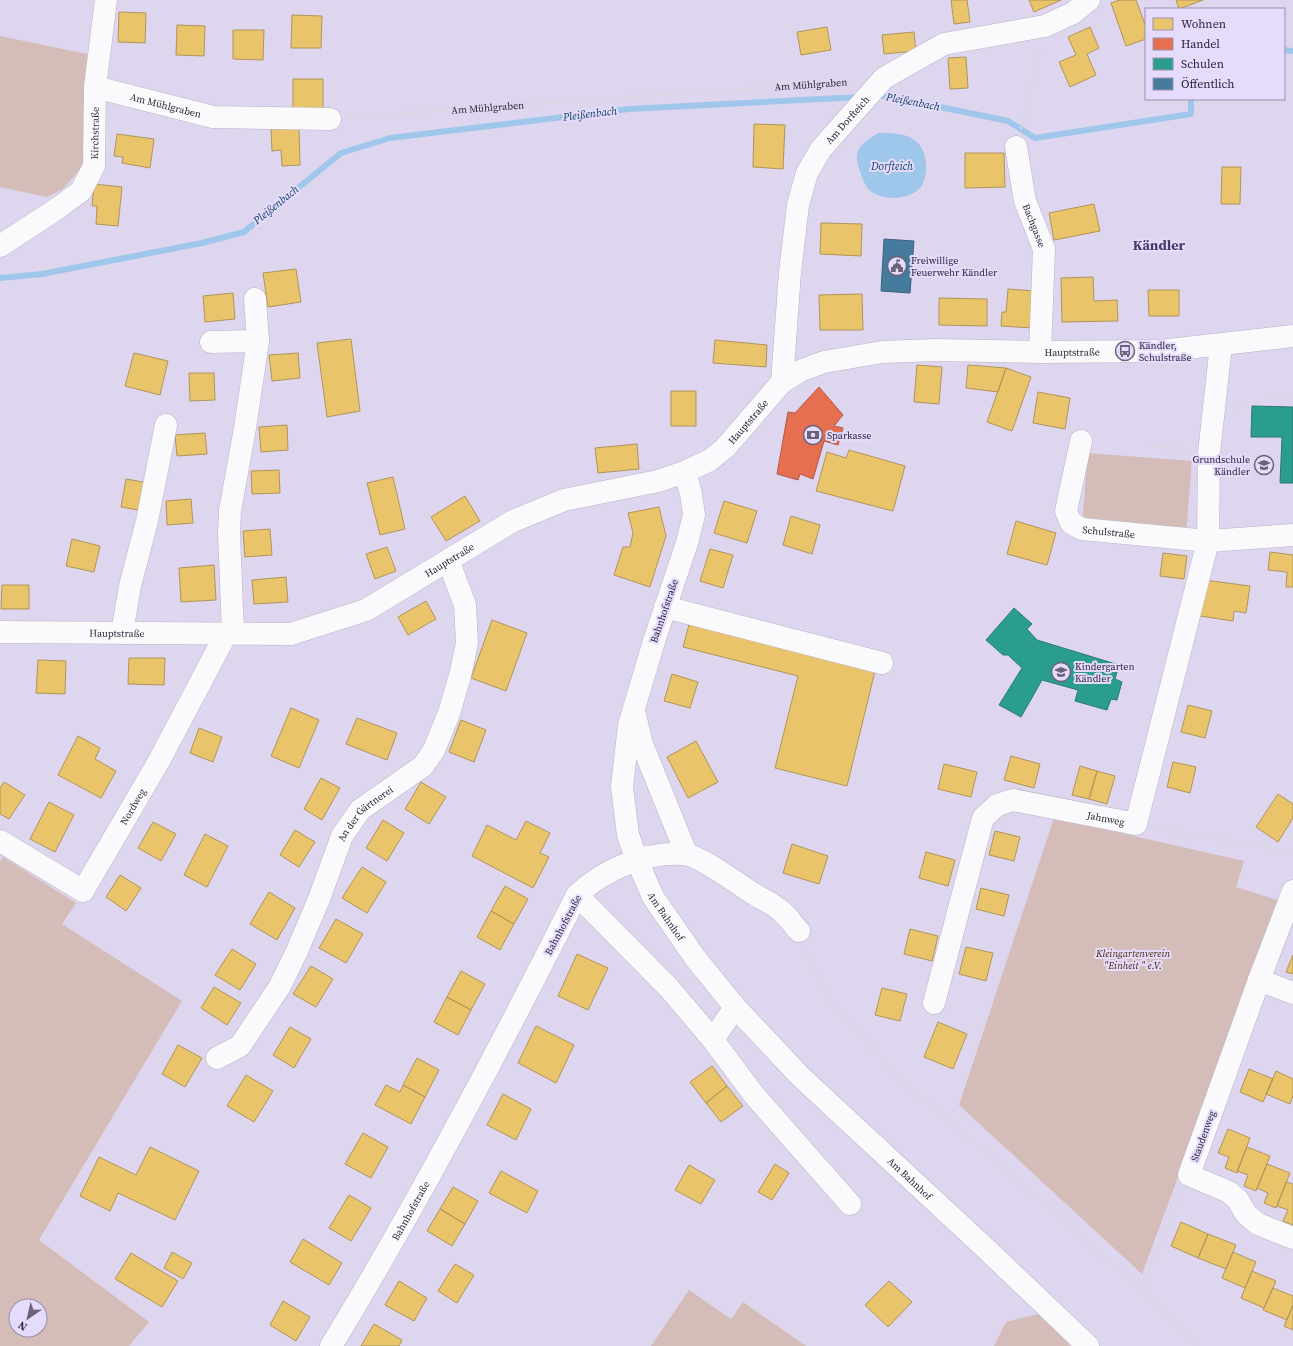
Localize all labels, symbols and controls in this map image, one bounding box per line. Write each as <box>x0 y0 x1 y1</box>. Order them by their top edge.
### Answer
legend <box>1145 8 1285 100</box>
text: Wohnen <box>1181 16 1226 32</box>
text: Handel <box>1181 36 1220 52</box>
text: Schulen <box>1181 56 1224 72</box>
street label: Am Mühlgraben <box>774 75 848 93</box>
text: Öffentlich <box>1181 76 1235 92</box>
water label: Pleißenbach <box>884 89 941 115</box>
street label: Am Mühlgraben <box>129 90 203 120</box>
street label: Am Dorfteich <box>822 93 872 146</box>
street label: Am Mühlgraben <box>451 98 524 116</box>
water label: Pleißenbach <box>561 103 618 125</box>
street label: Kirchstraße <box>88 107 101 159</box>
water label: Dorfteich <box>870 159 913 174</box>
water label: Pleißenbach <box>249 182 302 229</box>
street label: Bachgasse <box>1020 202 1049 249</box>
district label: Kändler <box>1133 235 1186 255</box>
place label: Freiwillige Feuerwehr Kändler <box>911 254 998 279</box>
public building icon: Freiwillige Feuerwehr Kändler <box>886 255 908 277</box>
place label: Kändler, Schulstraße <box>1139 339 1191 364</box>
bus stop icon: Kändler, Schulstraße <box>1114 340 1136 362</box>
street label: Hauptstraße <box>1044 345 1100 358</box>
street label: Hauptstraße <box>725 396 771 447</box>
bank icon: Sparkasse <box>802 424 824 446</box>
place label: Sparkasse <box>827 429 871 442</box>
place label: Grundschule Kändler <box>1192 453 1251 478</box>
school or university icon: Grundschule Kändler <box>1253 454 1275 476</box>
street label: Schulstraße <box>1082 523 1136 541</box>
street label: Hauptstraße <box>422 540 476 580</box>
street label: Bahnhofstraße <box>647 578 681 644</box>
street label: Hauptstraße <box>89 626 145 639</box>
place label: Kindergarten Kändler <box>1075 660 1134 685</box>
school or university icon: Kindergarten Kändler <box>1050 661 1072 683</box>
street label: An der Gärtnerei <box>334 783 395 843</box>
street label: Nordweg <box>117 786 148 827</box>
street label: Jahnweg <box>1085 808 1126 828</box>
street label: Am Bahnhof <box>645 890 689 944</box>
street label: Bahnhofstraße <box>542 893 584 957</box>
park label: Kleingartenverein "Einheit " e.V. <box>1095 947 1170 972</box>
street label: Staudenweg <box>1188 1109 1218 1163</box>
street label: Am Bahnhof <box>885 1154 936 1203</box>
street label: Bahnhofstraße <box>388 1178 432 1243</box>
north arrow <box>8 1298 48 1338</box>
text: N <box>15 1317 30 1334</box>

